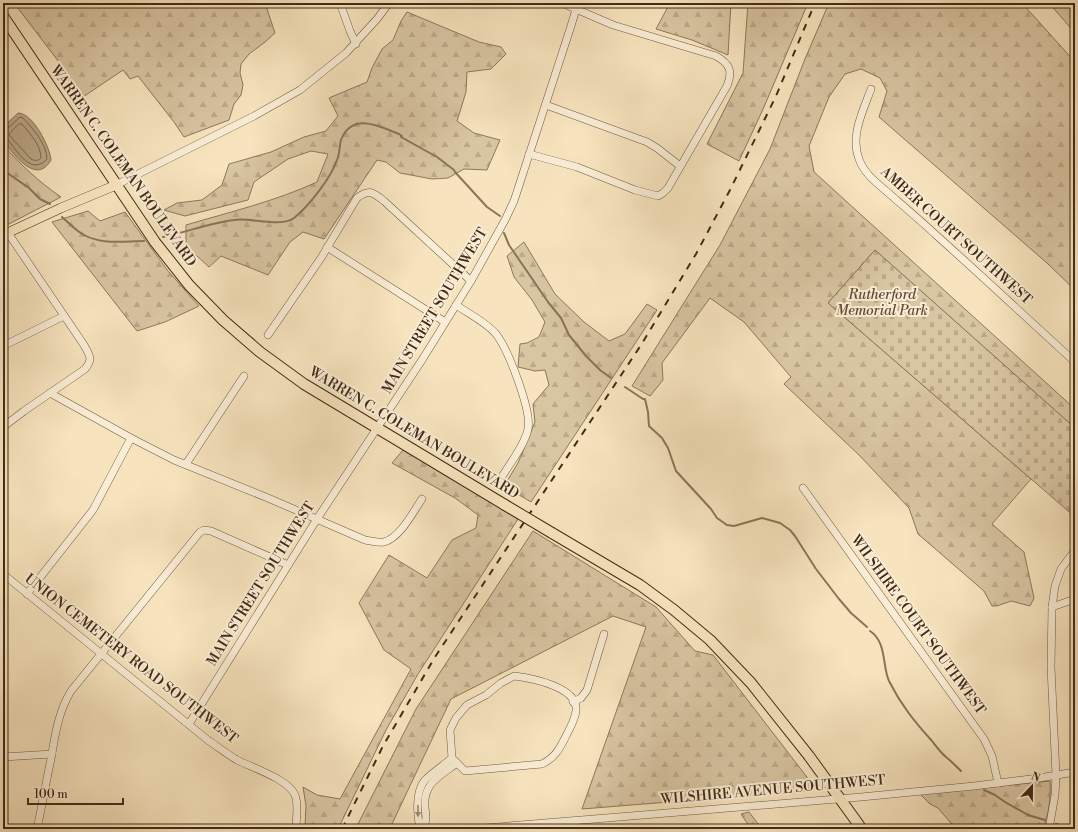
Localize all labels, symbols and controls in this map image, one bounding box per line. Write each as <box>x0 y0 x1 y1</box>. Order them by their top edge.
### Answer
street label: WARREN C. COLEMAN BOULEVARD <box>46 61 200 270</box>
street label: AMBER COURT SOUTHWEST <box>876 162 1036 309</box>
street label: MAIN STREET SOUTHWEST <box>378 225 492 397</box>
park label: Rutherford Memorial Park <box>836 286 928 320</box>
street label: WARREN C. COLEMAN BOULEVARD <box>305 362 522 503</box>
street label: MAIN STREET SOUTHWEST <box>203 498 319 670</box>
street label: WILSHIRE COURT SOUTHWEST <box>846 531 989 719</box>
street label: UNION CEMETERY ROAD SOUTHWEST <box>21 570 241 748</box>
north arrow <box>1012 766 1052 806</box>
text: N <box>1029 770 1042 786</box>
street label: WILSHIRE AVENUE SOUTHWEST <box>659 771 886 809</box>
scale bar <box>28 780 123 806</box>
text: 100 m <box>34 787 68 802</box>
one-way arrow <box>415 805 422 817</box>

